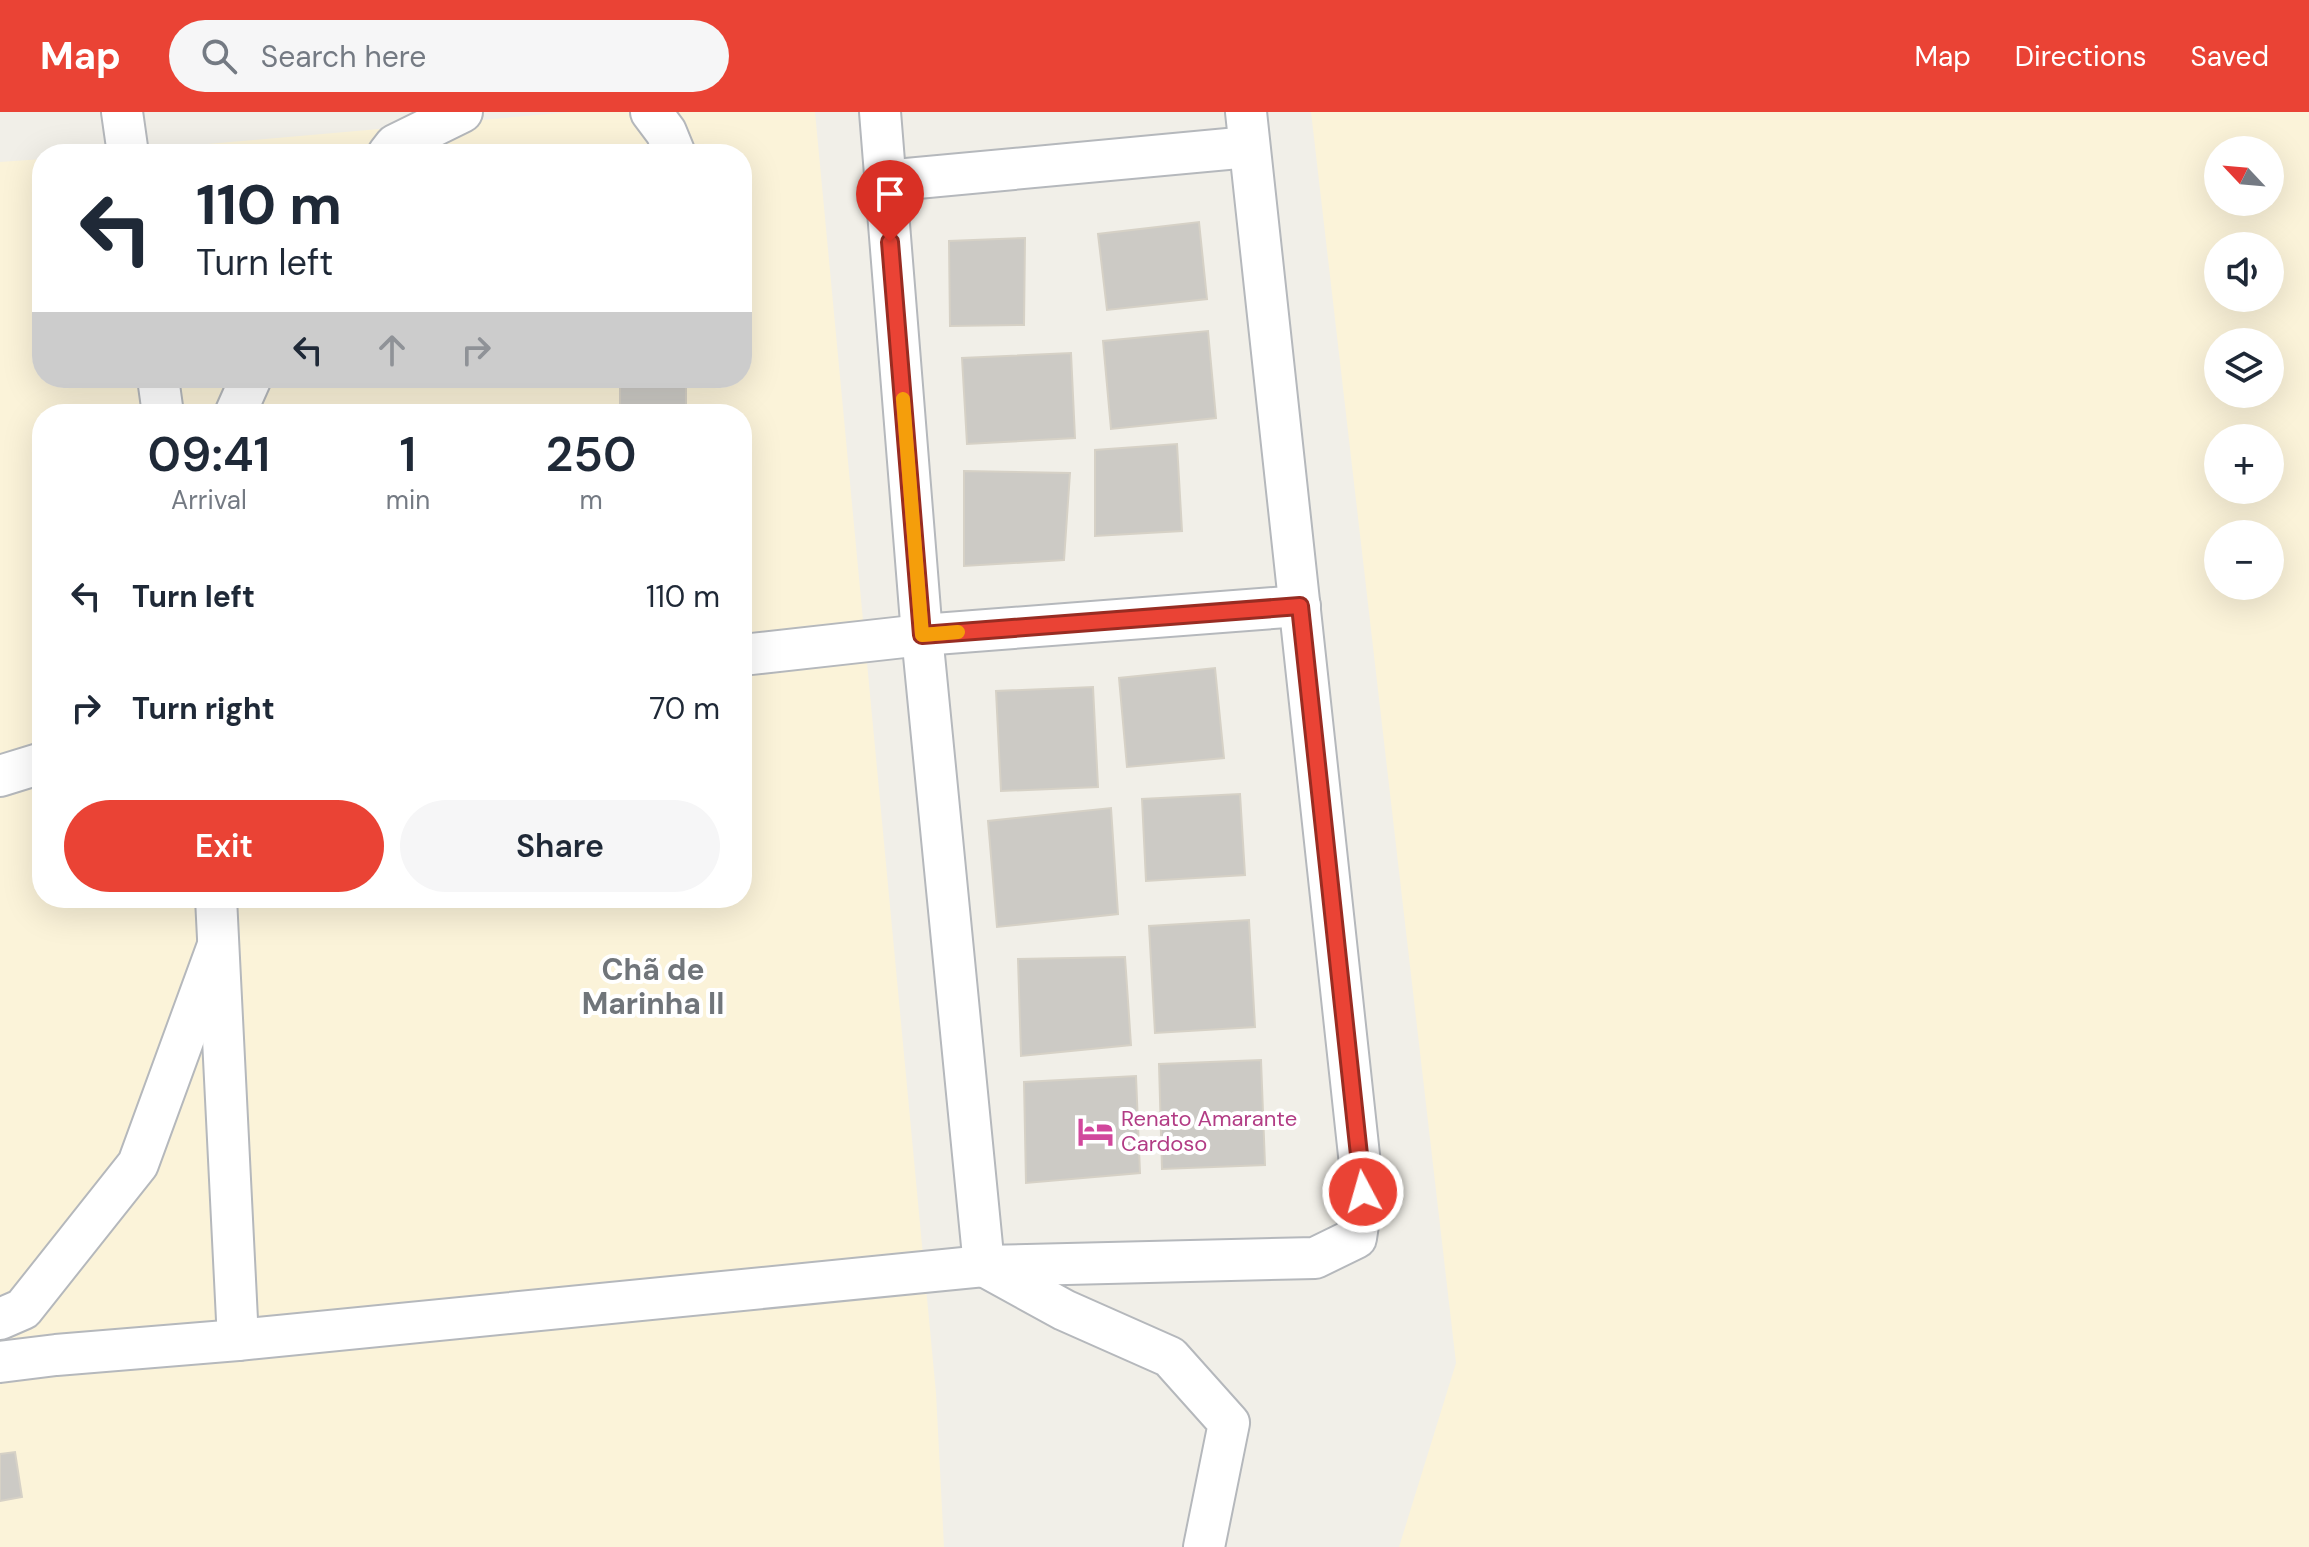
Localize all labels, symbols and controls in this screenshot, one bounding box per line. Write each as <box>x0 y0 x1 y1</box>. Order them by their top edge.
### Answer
search box <box>169 20 729 92</box>
text: Map <box>40 31 121 81</box>
icon: search <box>197 34 241 78</box>
text: Search here <box>261 37 426 76</box>
text: Map <box>1914 38 1971 75</box>
text: Directions <box>2015 38 2147 75</box>
text: Saved <box>2191 38 2269 75</box>
north arrow <box>2204 136 2284 216</box>
map controls <box>2204 136 2284 600</box>
pin <box>856 160 924 242</box>
text: 110 m <box>196 168 342 241</box>
icon: arrive <box>868 172 912 216</box>
icon: left <box>64 176 168 280</box>
button: sound <box>2204 232 2284 312</box>
text: Turn left <box>196 239 333 286</box>
icon: left <box>286 328 330 372</box>
icon: ahead <box>370 328 414 372</box>
icon: right <box>454 328 498 372</box>
button: layers <box>2204 328 2284 408</box>
text: 09:41 <box>148 423 270 486</box>
text: 1 <box>400 423 416 486</box>
text: 250 <box>546 423 636 486</box>
button: + <box>2204 424 2284 504</box>
text: Arrival <box>171 483 247 517</box>
text: min <box>386 483 430 517</box>
text: m <box>579 483 603 517</box>
button: − <box>2204 520 2284 600</box>
icon: left <box>64 574 108 618</box>
text: Turn left <box>132 577 255 616</box>
text: 110 m <box>646 577 720 616</box>
icon: right <box>64 686 108 730</box>
text: Turn right <box>132 689 275 728</box>
text: 70 m <box>649 689 720 728</box>
button: Exit <box>64 800 384 892</box>
button: Share <box>400 800 720 892</box>
district label: Chã de Marinha II <box>582 950 724 1023</box>
place label: Renato Amarante Cardoso <box>1121 1104 1297 1158</box>
hotel icon: Renato Amarante Cardoso <box>1076 1112 1114 1150</box>
position arrow <box>1321 1150 1405 1234</box>

